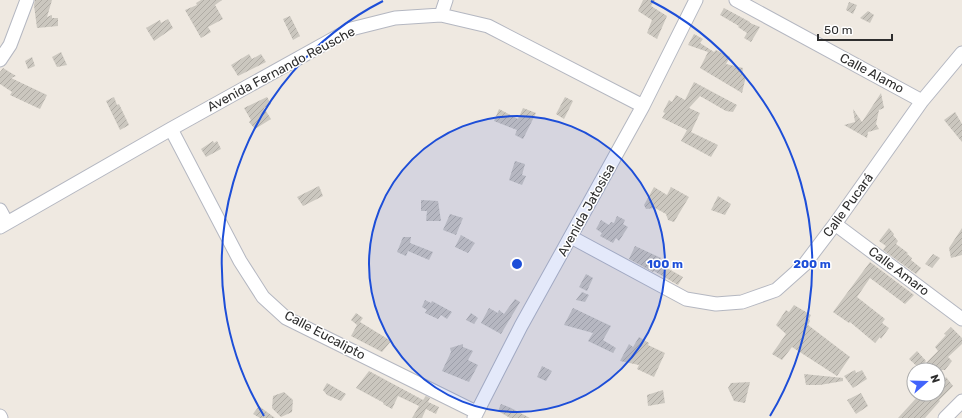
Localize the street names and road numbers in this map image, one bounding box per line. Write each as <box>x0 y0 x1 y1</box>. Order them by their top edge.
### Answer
street label: Avenida Fernando Reusche <box>205 24 357 114</box>
street label: Calle Alamo <box>837 50 907 96</box>
street label: Avenida Jatosisa <box>554 161 618 259</box>
street label: Calle Pucará <box>820 170 876 240</box>
street label: Calle Amaro <box>866 243 932 299</box>
street label: Calle Eucalipto <box>282 307 368 363</box>

